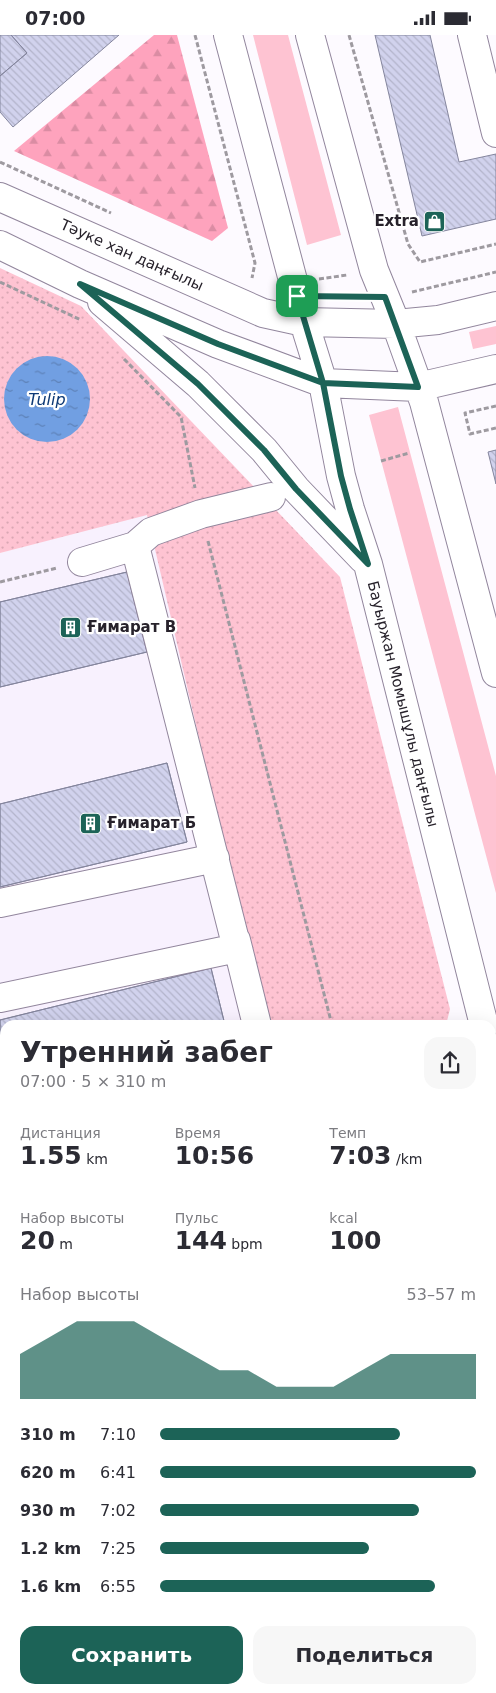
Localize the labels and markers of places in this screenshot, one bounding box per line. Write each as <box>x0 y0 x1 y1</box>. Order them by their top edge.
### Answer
shop icon: Extra <box>423 209 447 233</box>
place label: Extra <box>374 212 419 230</box>
pin <box>276 275 318 317</box>
building icon: Ғимарат В <box>59 615 83 639</box>
place label: Ғимарат В <box>87 618 176 636</box>
building icon: Ғимарат Б <box>79 811 103 835</box>
place label: Ғимарат Б <box>107 814 196 832</box>

